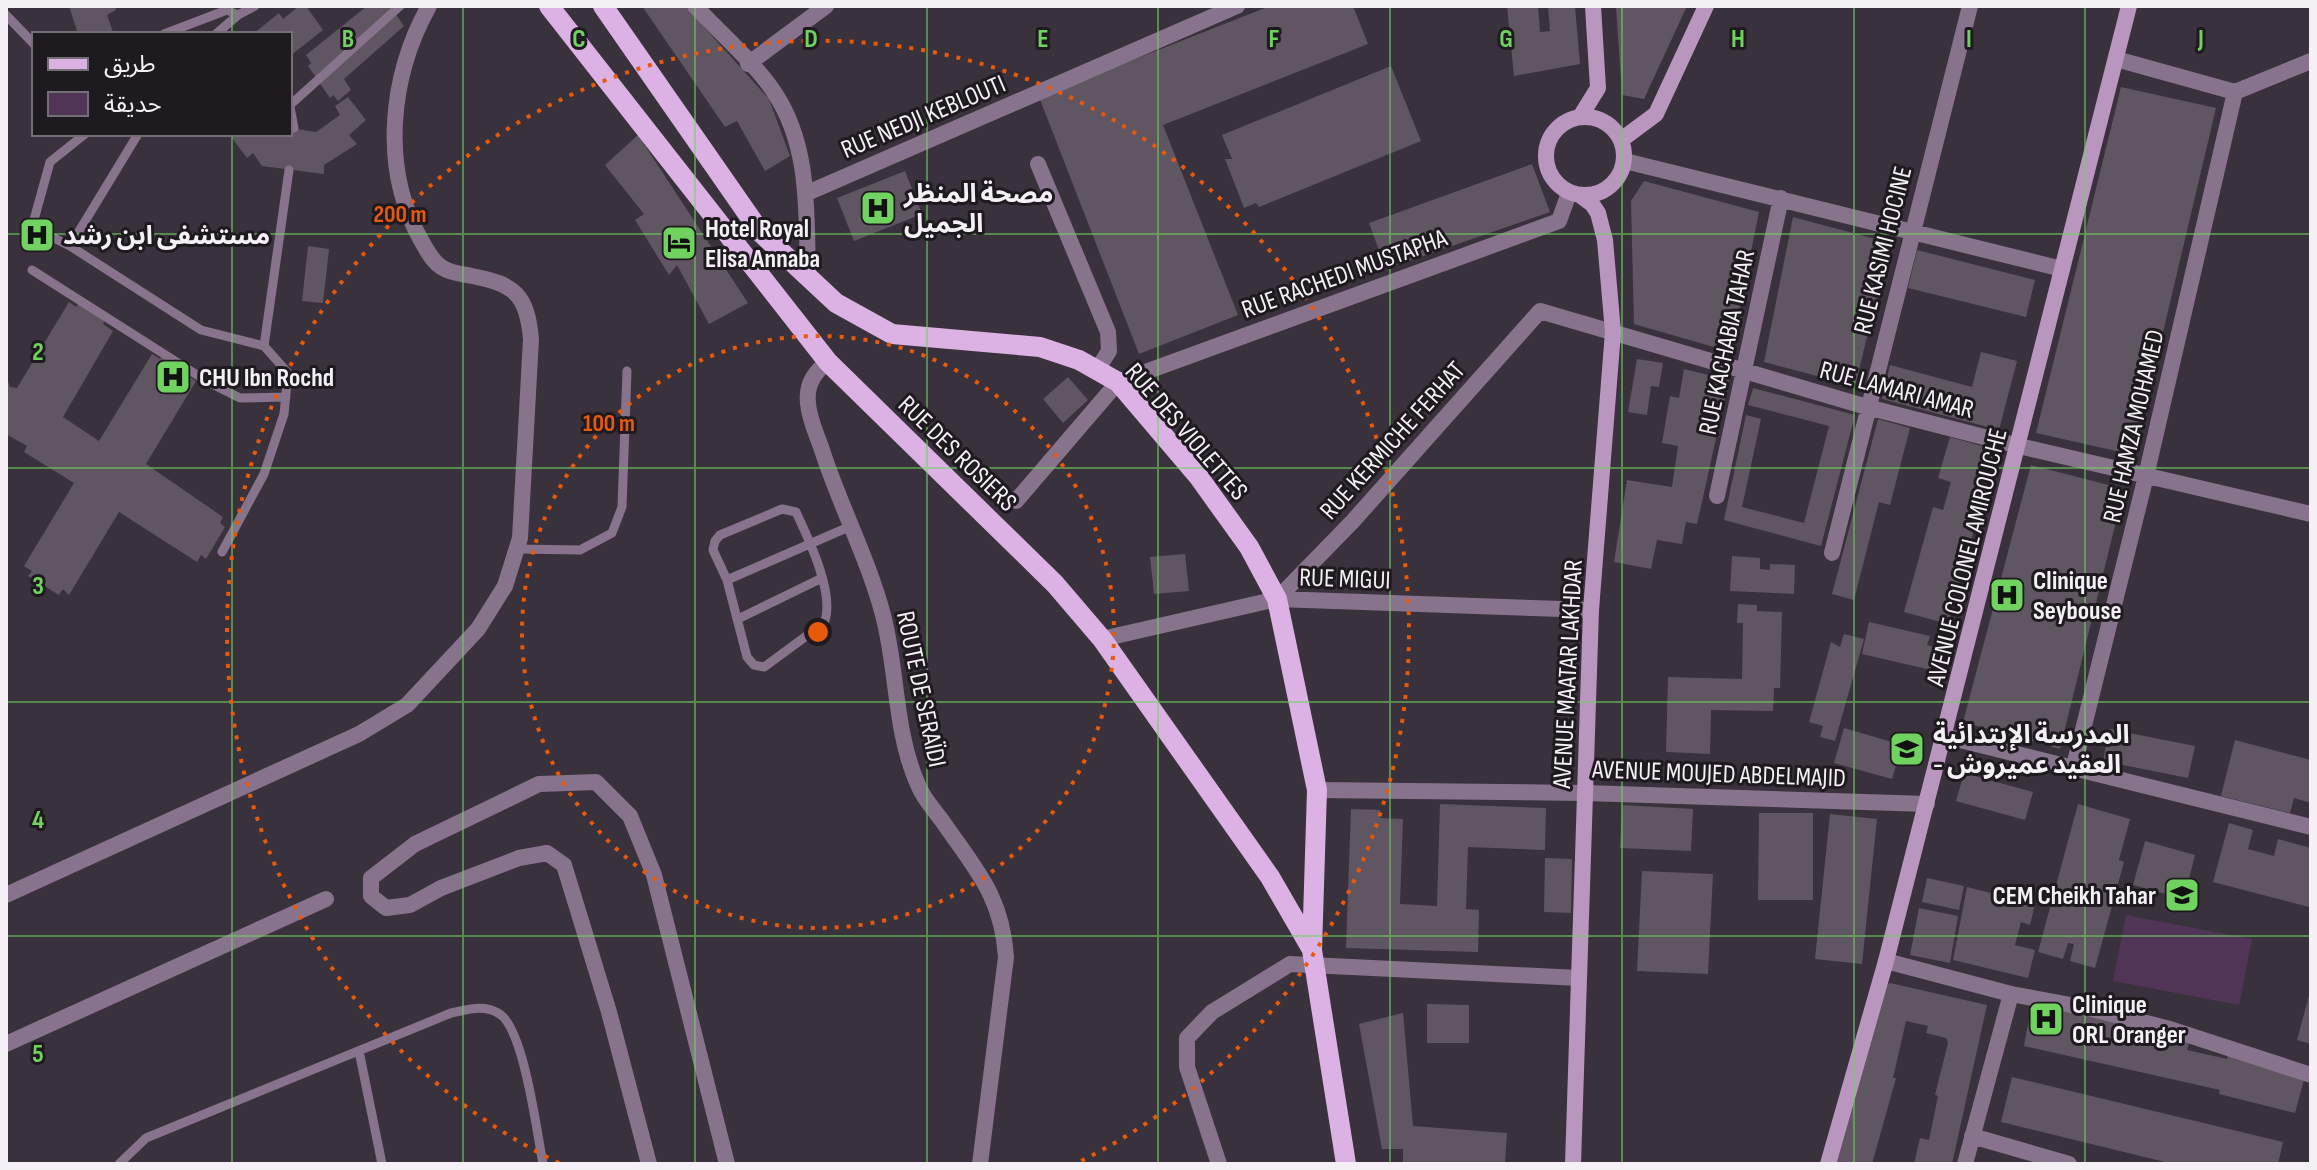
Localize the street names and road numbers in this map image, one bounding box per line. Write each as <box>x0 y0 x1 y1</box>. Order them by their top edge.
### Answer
street label: RUE NEDJI KEBLOUTI <box>837 69 1011 166</box>
street label: RUE KASIMI HOCINE <box>1848 163 1919 337</box>
street label: RUE RACHEDI MUSTAPHA <box>1238 223 1452 326</box>
street label: RUE KACHABIA TAHAR <box>1693 247 1762 438</box>
street label: RUE HAMZA MOHAMED <box>2097 327 2172 526</box>
street label: RUE LAMARI AMAR <box>1816 355 1977 426</box>
street label: RUE KERMICHE FERHAT <box>1314 356 1472 526</box>
street label: RUE DES VIOLETTES <box>1118 357 1254 507</box>
street label: RUE DES ROSIERS <box>891 390 1023 518</box>
street label: AVENUE COLONEL AMIROUCHE <box>1920 425 2015 690</box>
street label: AVENUE MAATAR LAKHDAR <box>1547 559 1590 790</box>
street label: RUE MIGUI <box>1299 562 1391 597</box>
street label: ROUTE DE SERAÏDI <box>889 609 952 770</box>
street label: AVENUE MOUJED ABDELMAJID <box>1591 755 1846 794</box>

